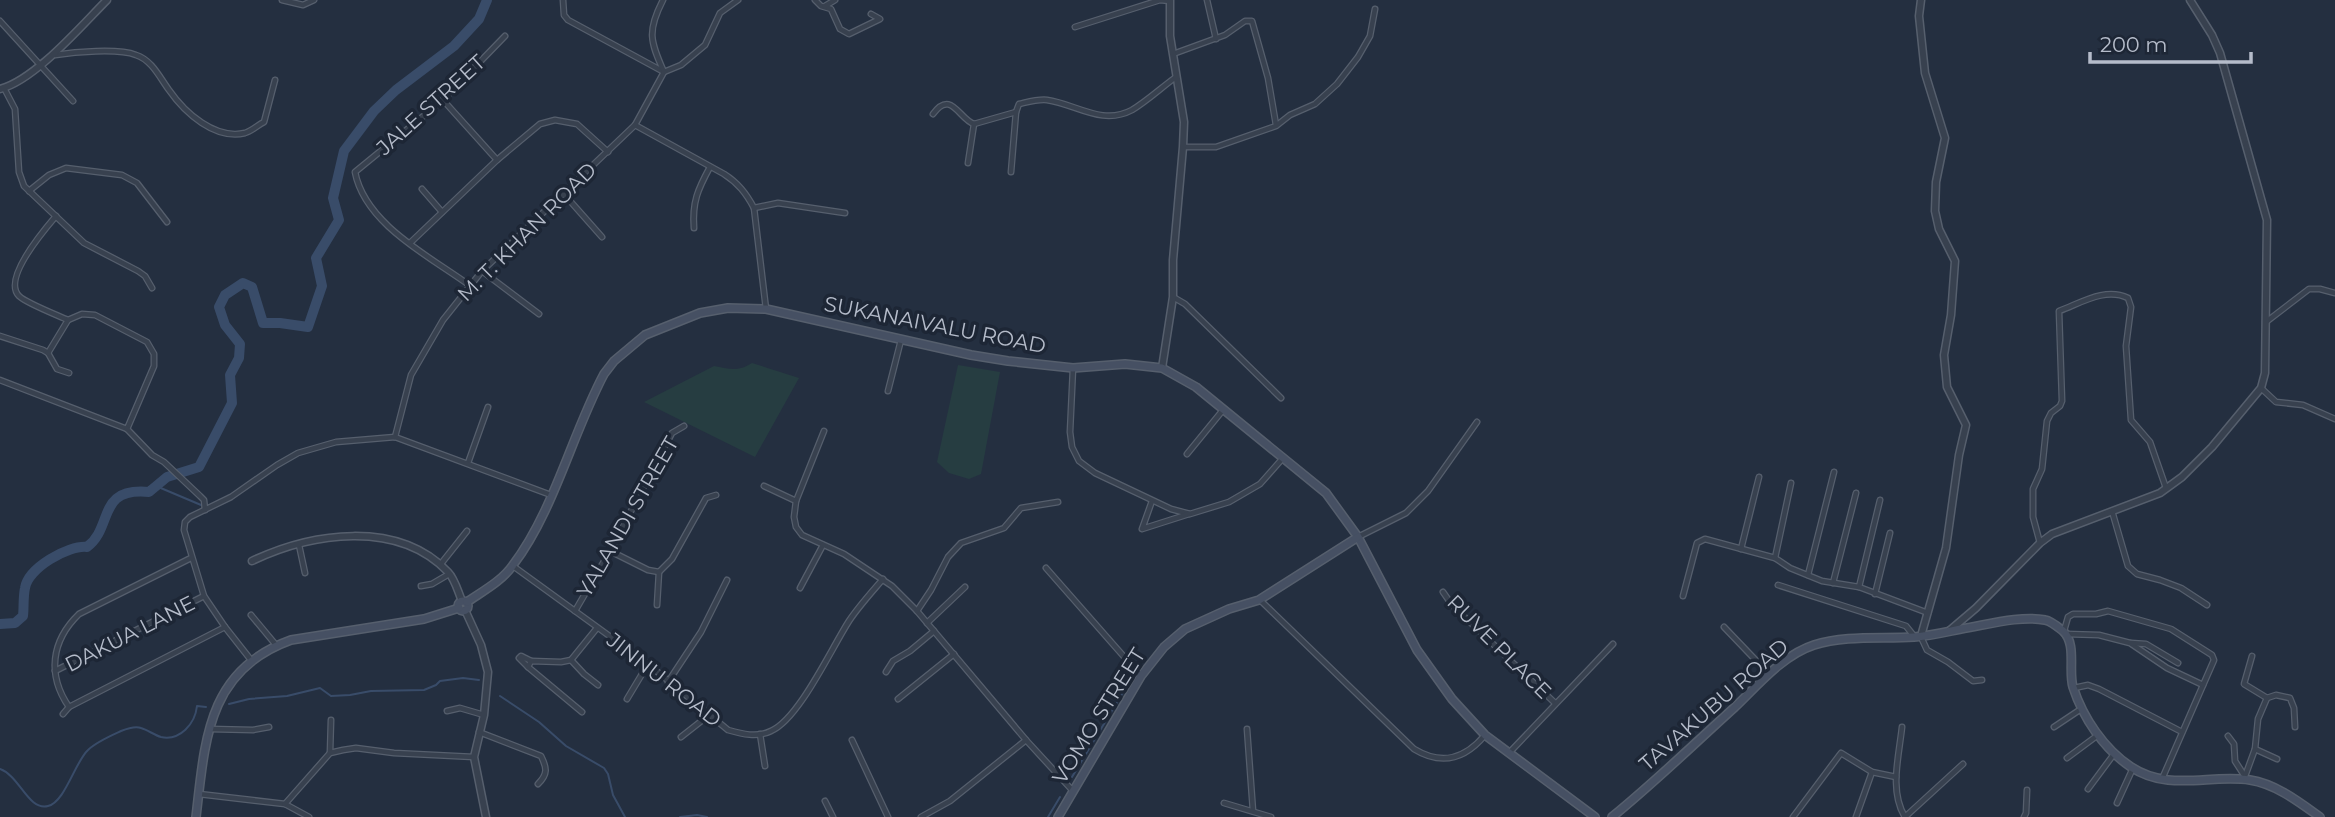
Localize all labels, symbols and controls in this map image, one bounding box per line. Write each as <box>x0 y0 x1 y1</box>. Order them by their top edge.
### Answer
scale bar <box>2090 21 2251 65</box>
text: 200 m <box>2100 32 2167 57</box>
street label: JALE STREET <box>371 49 490 161</box>
street label: M. T. KHAN ROAD <box>452 157 601 306</box>
street label: SUKANAIVALU ROAD <box>822 291 1048 358</box>
street label: YALANDI STREET <box>571 432 684 601</box>
street label: RUVE PLACE <box>1442 589 1557 704</box>
street label: DAKUA LANE <box>61 590 199 677</box>
street label: JINNU ROAD <box>601 627 726 732</box>
street label: TAVAKUBU ROAD <box>1634 633 1793 776</box>
street label: VOMO STREET <box>1047 643 1150 788</box>

